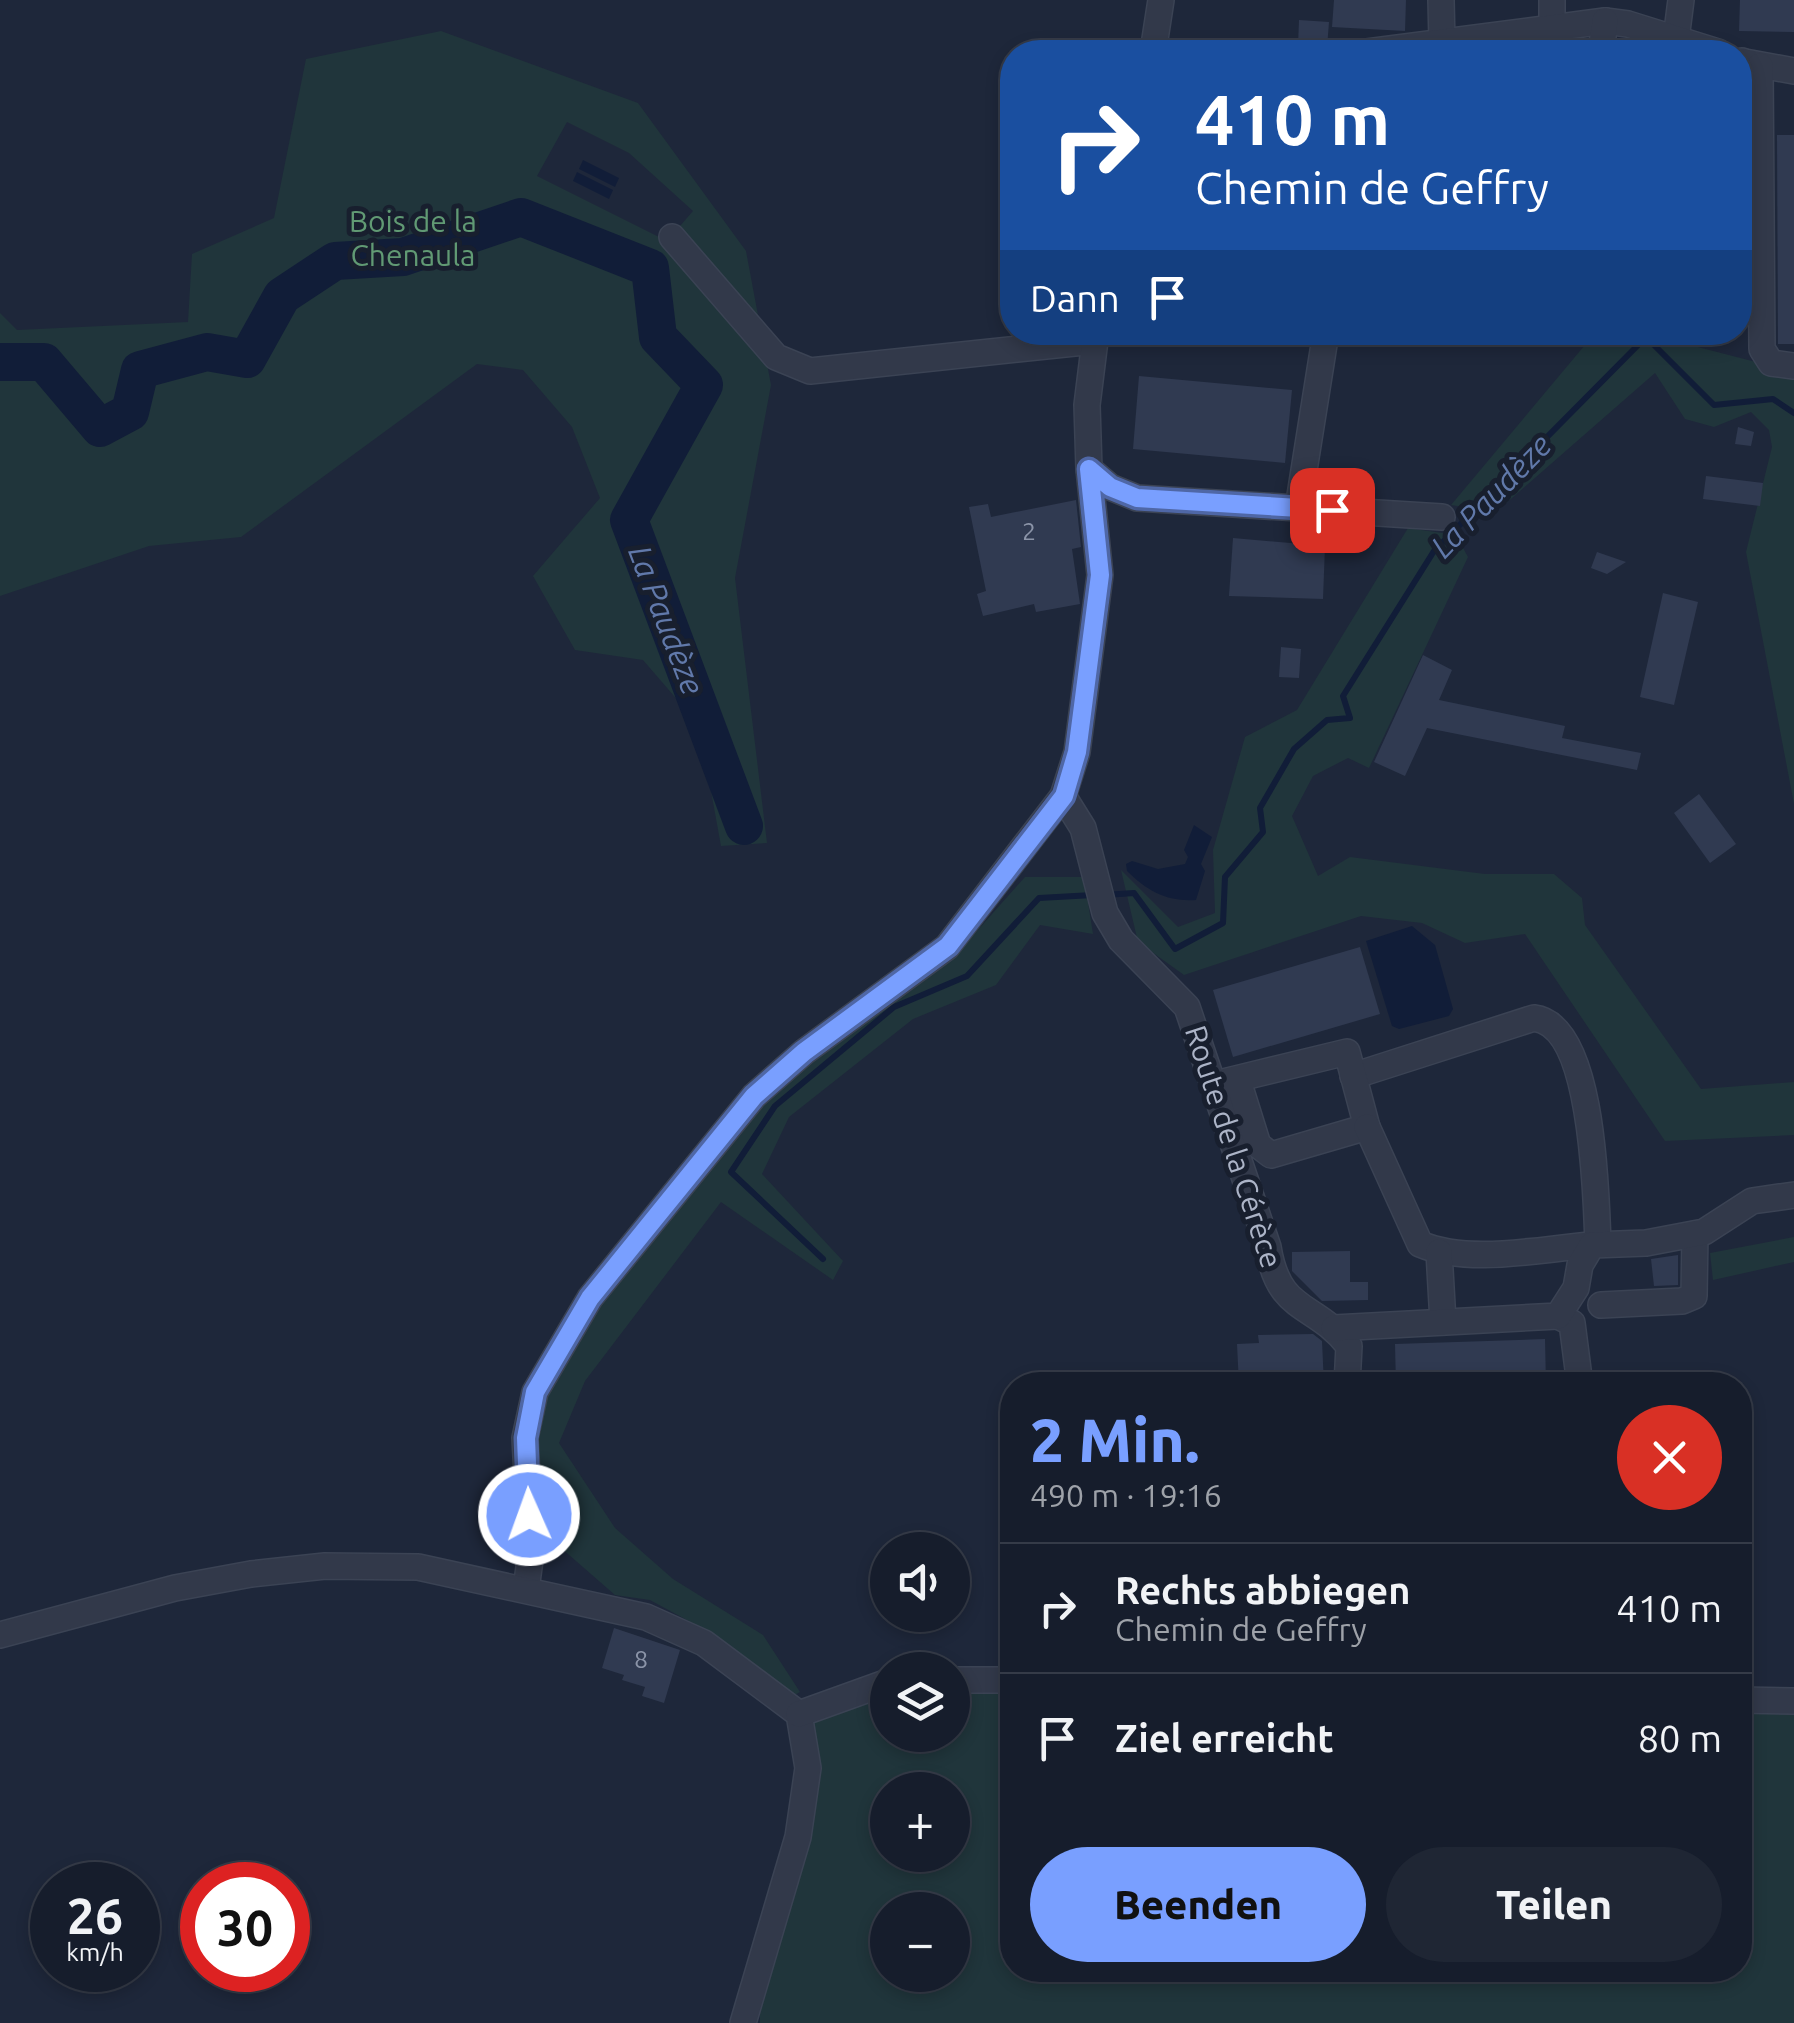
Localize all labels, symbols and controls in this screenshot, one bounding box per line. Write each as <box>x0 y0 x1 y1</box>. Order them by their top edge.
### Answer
icon: right <box>1030 80 1160 210</box>
text: 410 m <box>1195 80 1390 158</box>
text: Chemin de Geffry <box>1195 162 1549 213</box>
park label: Bois de la Chenaula <box>349 204 477 272</box>
icon: arrive <box>1140 270 1195 325</box>
text: Dann <box>1030 277 1120 319</box>
water label: La Paudèze <box>1423 426 1558 564</box>
pin <box>1290 468 1375 553</box>
icon: arrive <box>1305 483 1360 538</box>
house number: 2 <box>1022 517 1036 545</box>
water label: La Paudèze <box>622 540 712 699</box>
street label: Route de la Cérèce <box>1179 1021 1289 1272</box>
button: close <box>1617 1405 1722 1510</box>
text: 2 Min. <box>1030 1406 1200 1473</box>
position arrow <box>477 1463 581 1567</box>
text: 490 m · 19:16 <box>1030 1477 1222 1513</box>
map controls <box>870 1532 970 1992</box>
button: sound <box>870 1532 970 1632</box>
text: Rechts abbiegen <box>1115 1569 1410 1611</box>
icon: right <box>1030 1581 1085 1636</box>
text: 410 m <box>1616 1587 1722 1629</box>
text: Chemin de Geffry <box>1115 1611 1367 1647</box>
house number: 8 <box>634 1645 648 1673</box>
button: layers <box>870 1652 970 1752</box>
icon: arrive <box>1030 1711 1085 1766</box>
text: Ziel erreicht <box>1115 1717 1334 1759</box>
text: 80 m <box>1638 1717 1722 1759</box>
button: + <box>870 1772 970 1872</box>
button: Beenden <box>1030 1847 1366 1962</box>
button: Teilen <box>1386 1847 1722 1962</box>
speed limit sign: 30 <box>180 1862 310 1992</box>
text: 26 <box>67 1887 123 1943</box>
button: − <box>870 1892 970 1992</box>
text: km/h <box>66 1938 124 1966</box>

